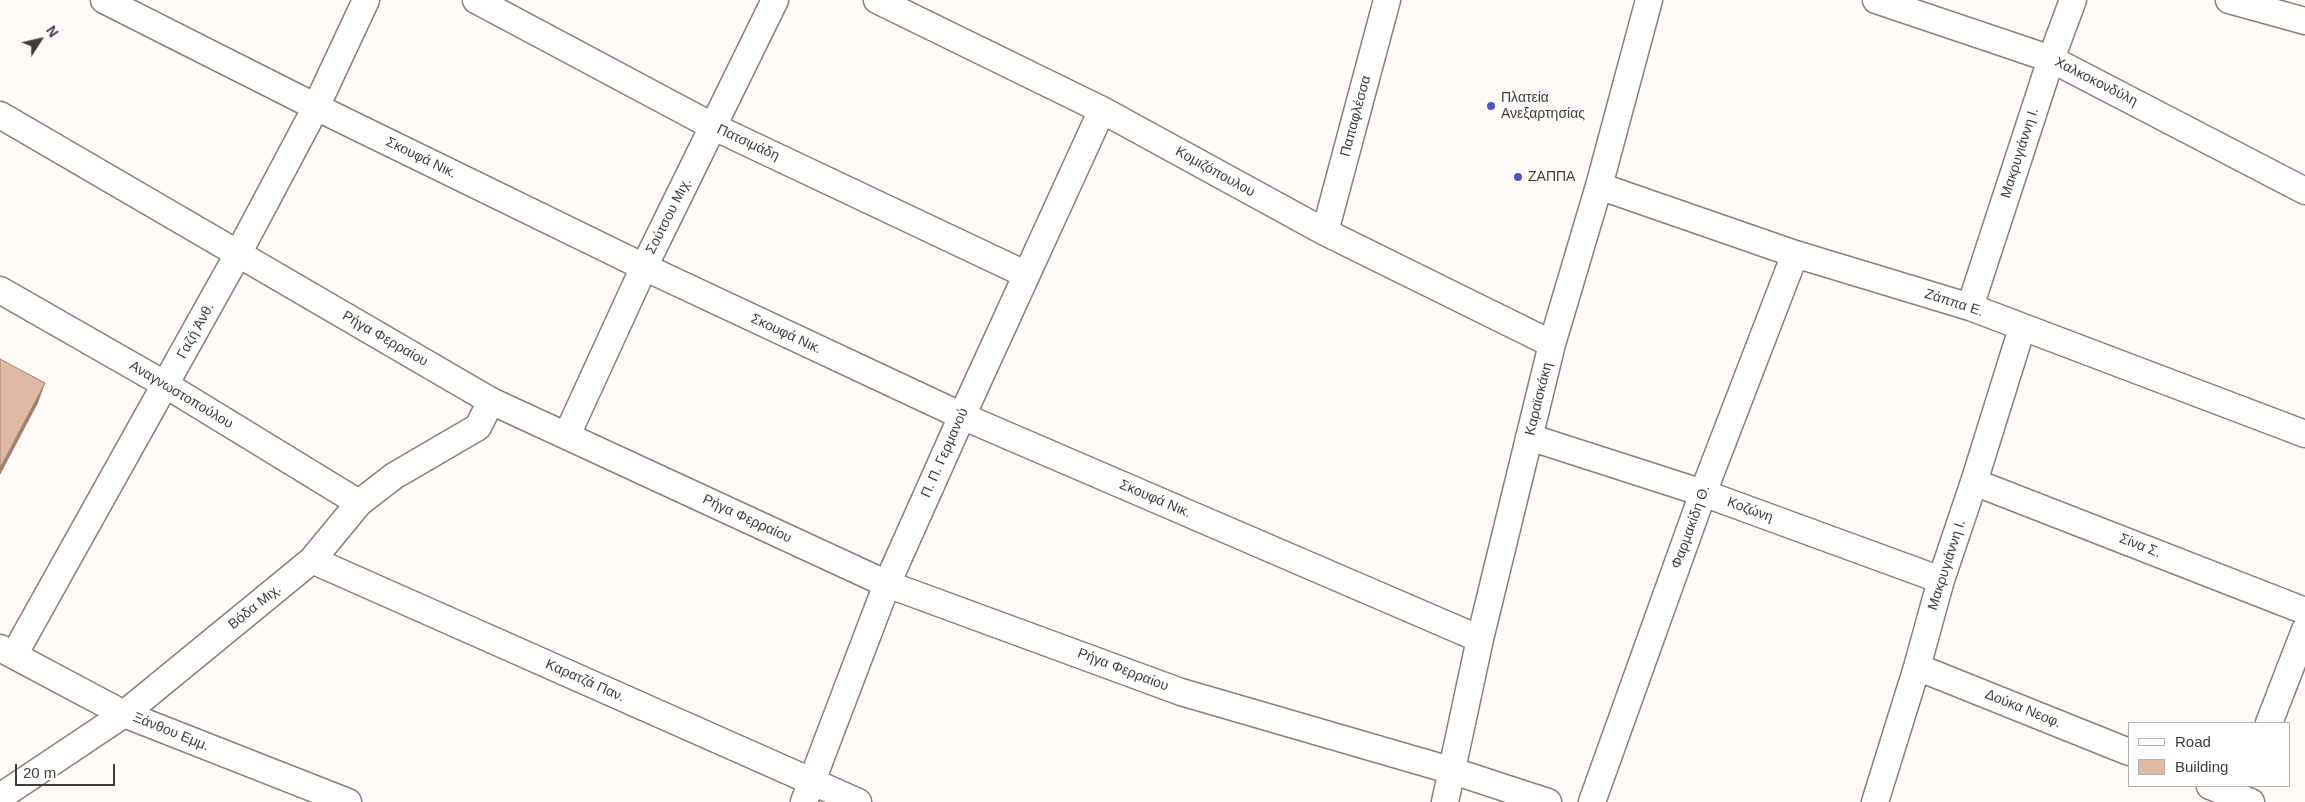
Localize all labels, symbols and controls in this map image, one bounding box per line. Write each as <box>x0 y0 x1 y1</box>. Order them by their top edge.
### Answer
north arrow <box>15 15 65 65</box>
text: N <box>43 23 62 40</box>
street label: Χαλκοκονδύλη <box>2052 54 2140 110</box>
street label: Παπαφλέσσα <box>1337 74 1375 158</box>
place label: Πλατεία Ανεξαρτησίας <box>1501 90 1585 122</box>
marker: Πλατεία Ανεξαρτησίας <box>1485 100 1497 112</box>
street label: Μακρυγιάννη Ι. <box>1997 106 2043 200</box>
street label: Πατσιμάδη <box>714 121 782 165</box>
street label: Σκουφά Νικ. <box>383 134 459 182</box>
street label: Κομιζόπουλου <box>1172 143 1258 201</box>
place label: ΖΑΠΠΑ <box>1528 169 1575 185</box>
marker: ΖΑΠΠΑ <box>1512 171 1524 183</box>
street label: Σούτσου Μιχ. <box>643 175 695 257</box>
street label: Ζάππα Ε. <box>1922 286 1986 320</box>
street label: Γαζή Άνθ. <box>174 300 218 362</box>
street label: Ρήγα Φερραίου <box>339 308 431 370</box>
street label: Σκουφά Νικ. <box>748 310 824 358</box>
street label: Αναγνωστοπούλου <box>126 357 236 433</box>
street label: Καραϊσκάκη <box>1522 361 1556 437</box>
street label: Π. Π. Γερμανού <box>918 406 972 500</box>
street label: Σκουφά Νικ. <box>1117 476 1193 522</box>
street label: Φαρμακίδη Θ. <box>1668 483 1714 571</box>
street label: Ρήγα Φερραίου <box>700 491 794 547</box>
street label: Κοζώνη <box>1725 494 1775 526</box>
street label: Μακρυγιάννη Ι. <box>1924 518 1970 612</box>
street label: Σίνα Σ. <box>2117 530 2163 562</box>
street label: Βόδα Μιχ. <box>225 581 285 633</box>
street label: Ρήγα Φερραίου <box>1075 645 1171 695</box>
street label: Καρατζά Παν. <box>543 656 627 706</box>
street label: Δούκα Νεοφ. <box>1982 686 2064 732</box>
street label: Ξάνθου Εμμ. <box>130 709 212 755</box>
legend <box>2128 722 2290 787</box>
text: Road <box>2175 733 2211 750</box>
scale bar <box>18 754 118 786</box>
text: Building <box>2175 758 2228 775</box>
text: 20 m <box>23 764 56 781</box>

